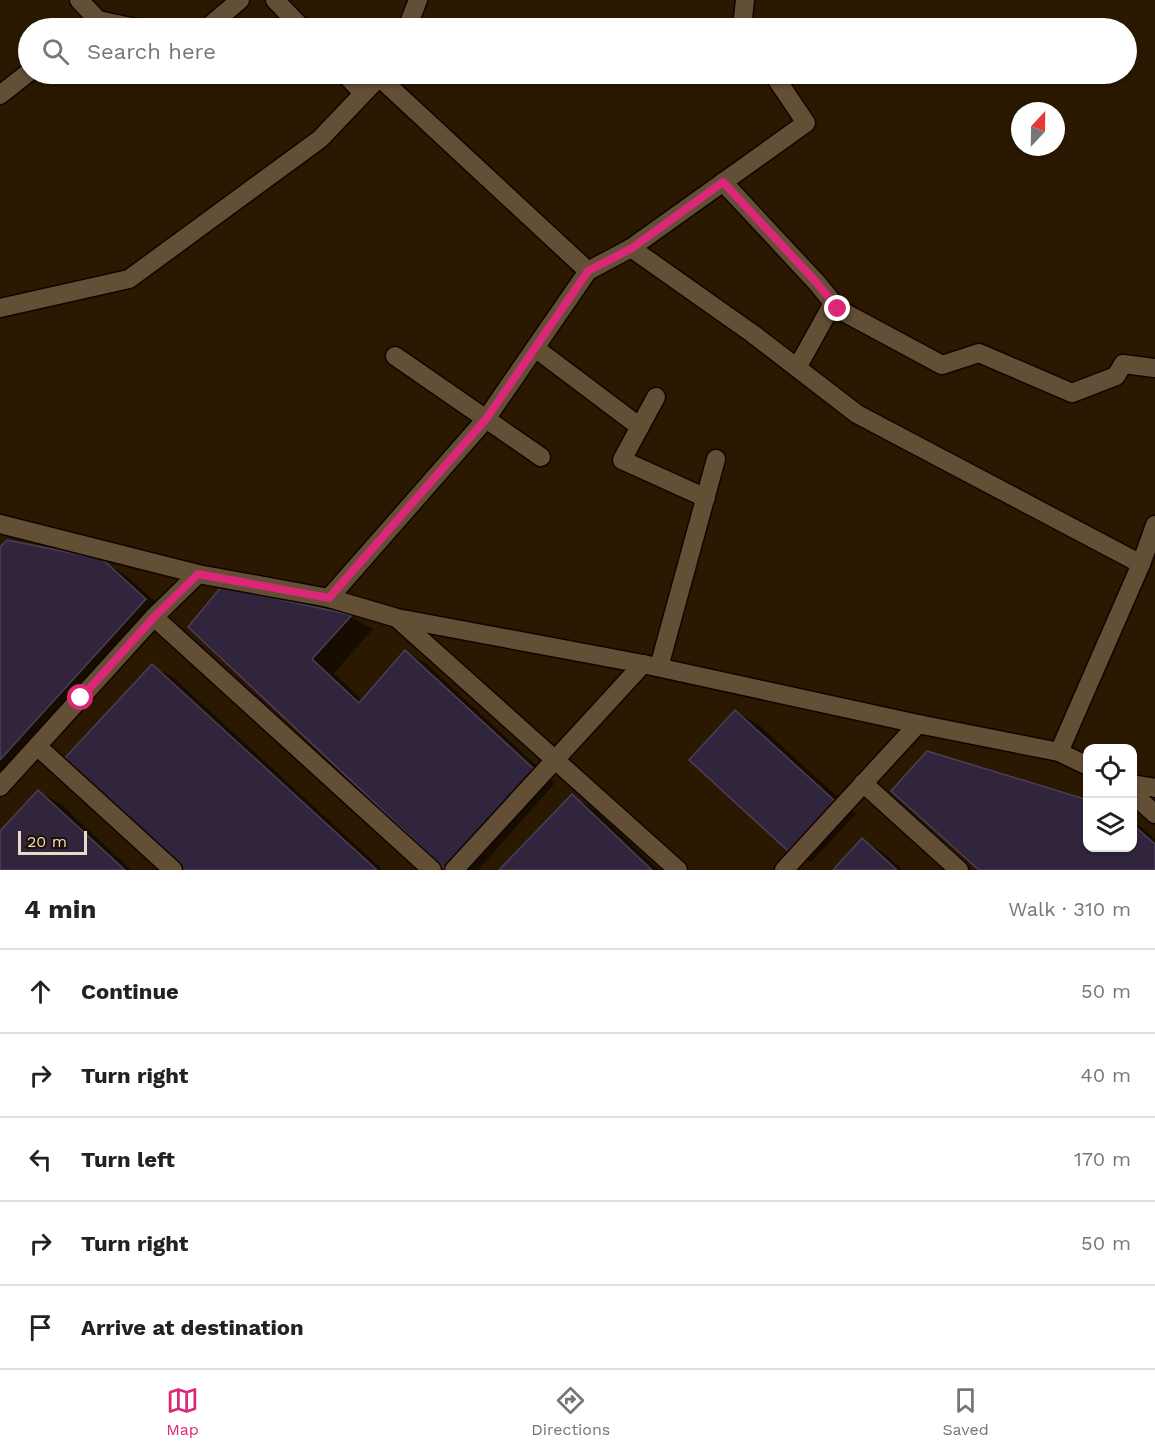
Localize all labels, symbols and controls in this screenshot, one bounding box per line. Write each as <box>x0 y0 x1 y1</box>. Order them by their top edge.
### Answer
search box <box>18 18 1137 84</box>
icon: search <box>39 35 72 68</box>
text: Search here <box>87 39 216 64</box>
north arrow <box>1011 102 1065 156</box>
route end <box>824 295 850 321</box>
route start <box>67 684 93 710</box>
map controls <box>1083 744 1137 852</box>
button: locate <box>1083 744 1137 798</box>
button: layers <box>1083 798 1137 852</box>
scale bar <box>18 828 87 856</box>
text: 20 m <box>27 832 67 851</box>
text: 4 min <box>24 894 96 924</box>
text: Walk · 310 m <box>1008 897 1131 921</box>
icon: ahead <box>24 975 57 1008</box>
text: Continue <box>81 979 179 1004</box>
text: 50 m <box>1081 979 1131 1003</box>
icon: right <box>24 1059 57 1092</box>
text: Turn right <box>81 1063 188 1088</box>
text: 40 m <box>1080 1063 1131 1087</box>
icon: left <box>24 1143 57 1176</box>
text: Turn left <box>81 1147 175 1172</box>
text: 170 m <box>1074 1147 1131 1171</box>
icon: right <box>24 1227 57 1260</box>
text: Turn right <box>81 1231 188 1256</box>
text: 50 m <box>1081 1231 1131 1255</box>
icon: arrive <box>24 1311 57 1344</box>
text: Arrive at destination <box>81 1315 304 1340</box>
tab: Map <box>166 1384 199 1439</box>
tab: Directions <box>531 1384 610 1439</box>
tab: Saved <box>942 1384 989 1439</box>

